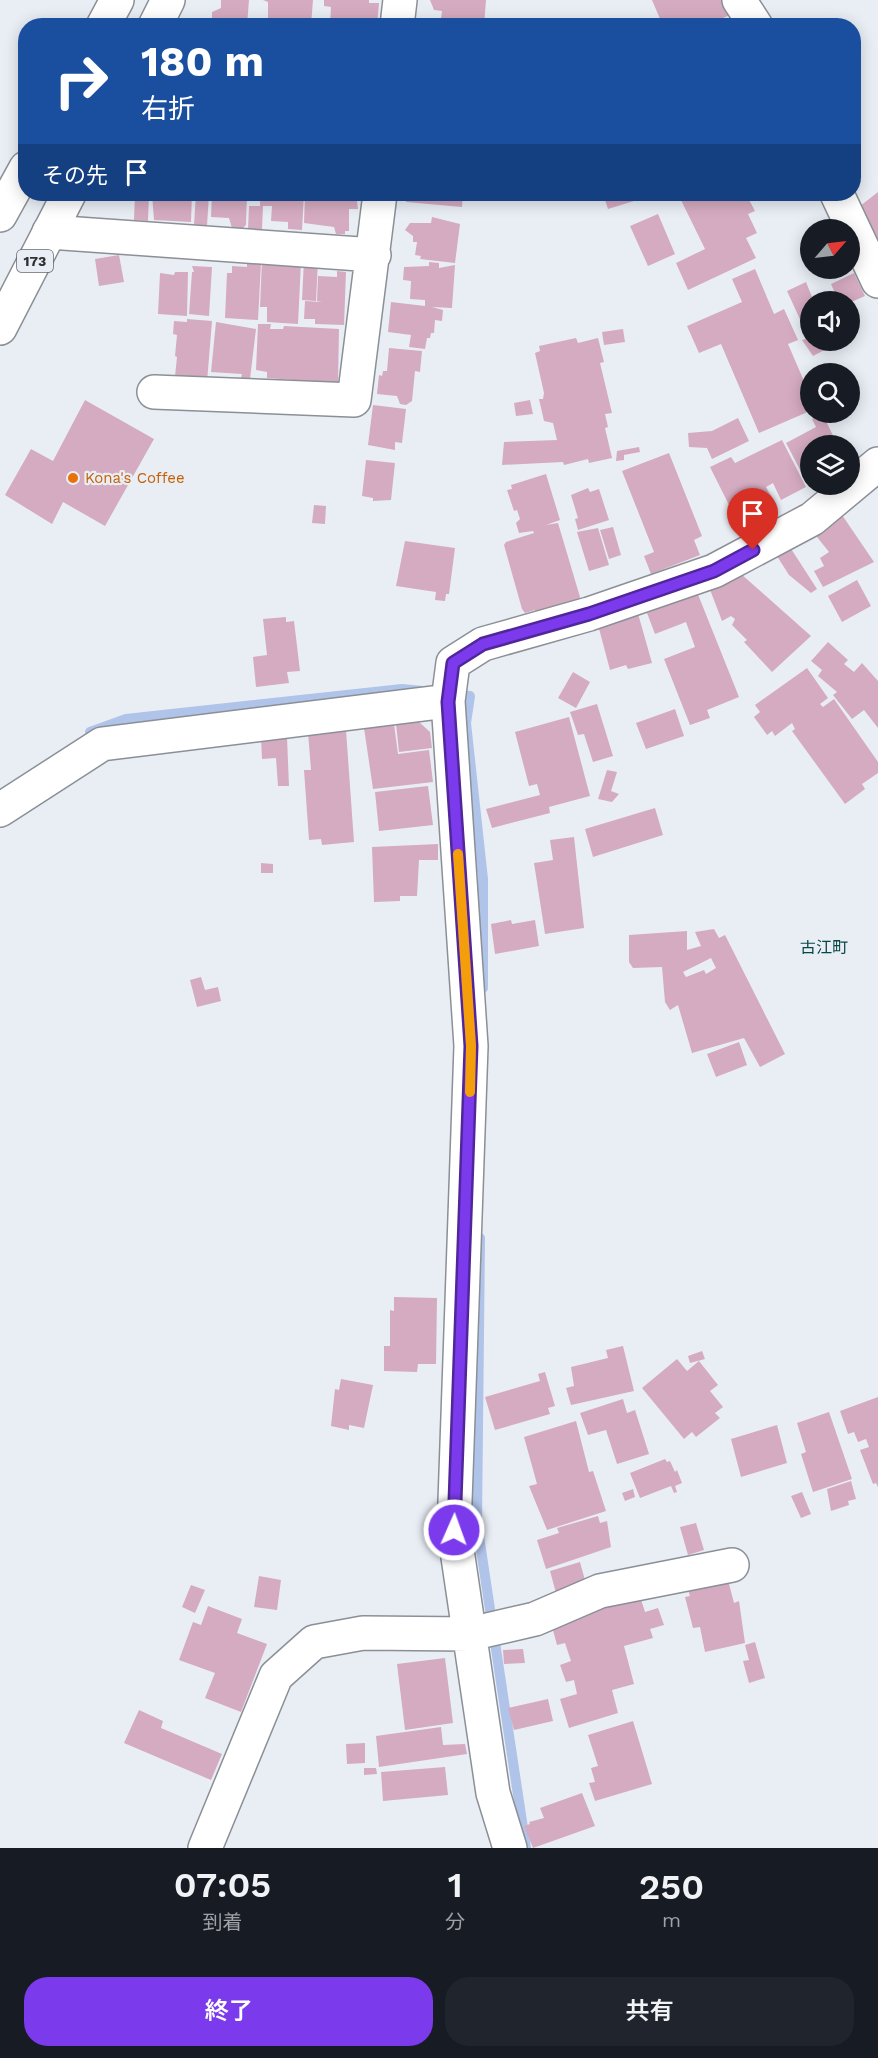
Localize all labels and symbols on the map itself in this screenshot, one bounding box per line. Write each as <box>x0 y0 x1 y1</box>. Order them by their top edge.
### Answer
north arrow <box>800 219 860 279</box>
road number: 173 <box>17 250 53 272</box>
place label: Kona's Coffee <box>85 469 185 487</box>
marker: Kona's Coffee <box>66 471 80 485</box>
pin <box>727 488 778 550</box>
district label: 古江町 <box>800 938 848 957</box>
position arrow <box>422 1498 486 1562</box>

